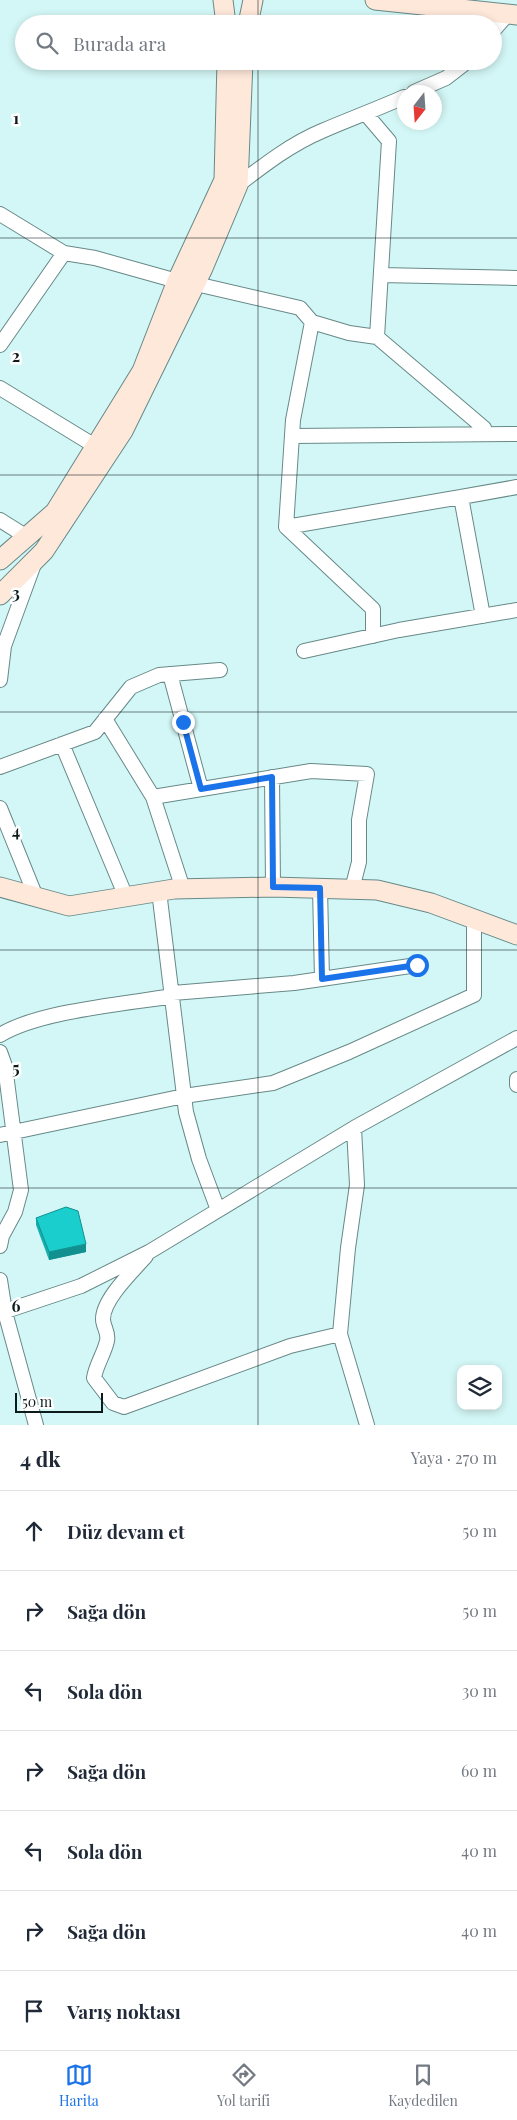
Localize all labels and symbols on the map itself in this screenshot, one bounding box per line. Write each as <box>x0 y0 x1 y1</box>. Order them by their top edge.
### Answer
north arrow <box>397 85 442 130</box>
text: 1 <box>13 107 19 128</box>
text: 2 <box>12 345 20 366</box>
text: 3 <box>12 582 20 603</box>
route end <box>172 711 195 734</box>
text: 4 <box>12 820 20 841</box>
route start <box>406 954 429 977</box>
text: 5 <box>12 1057 20 1078</box>
text: 6 <box>12 1295 21 1316</box>
scale bar <box>15 1390 102 1413</box>

